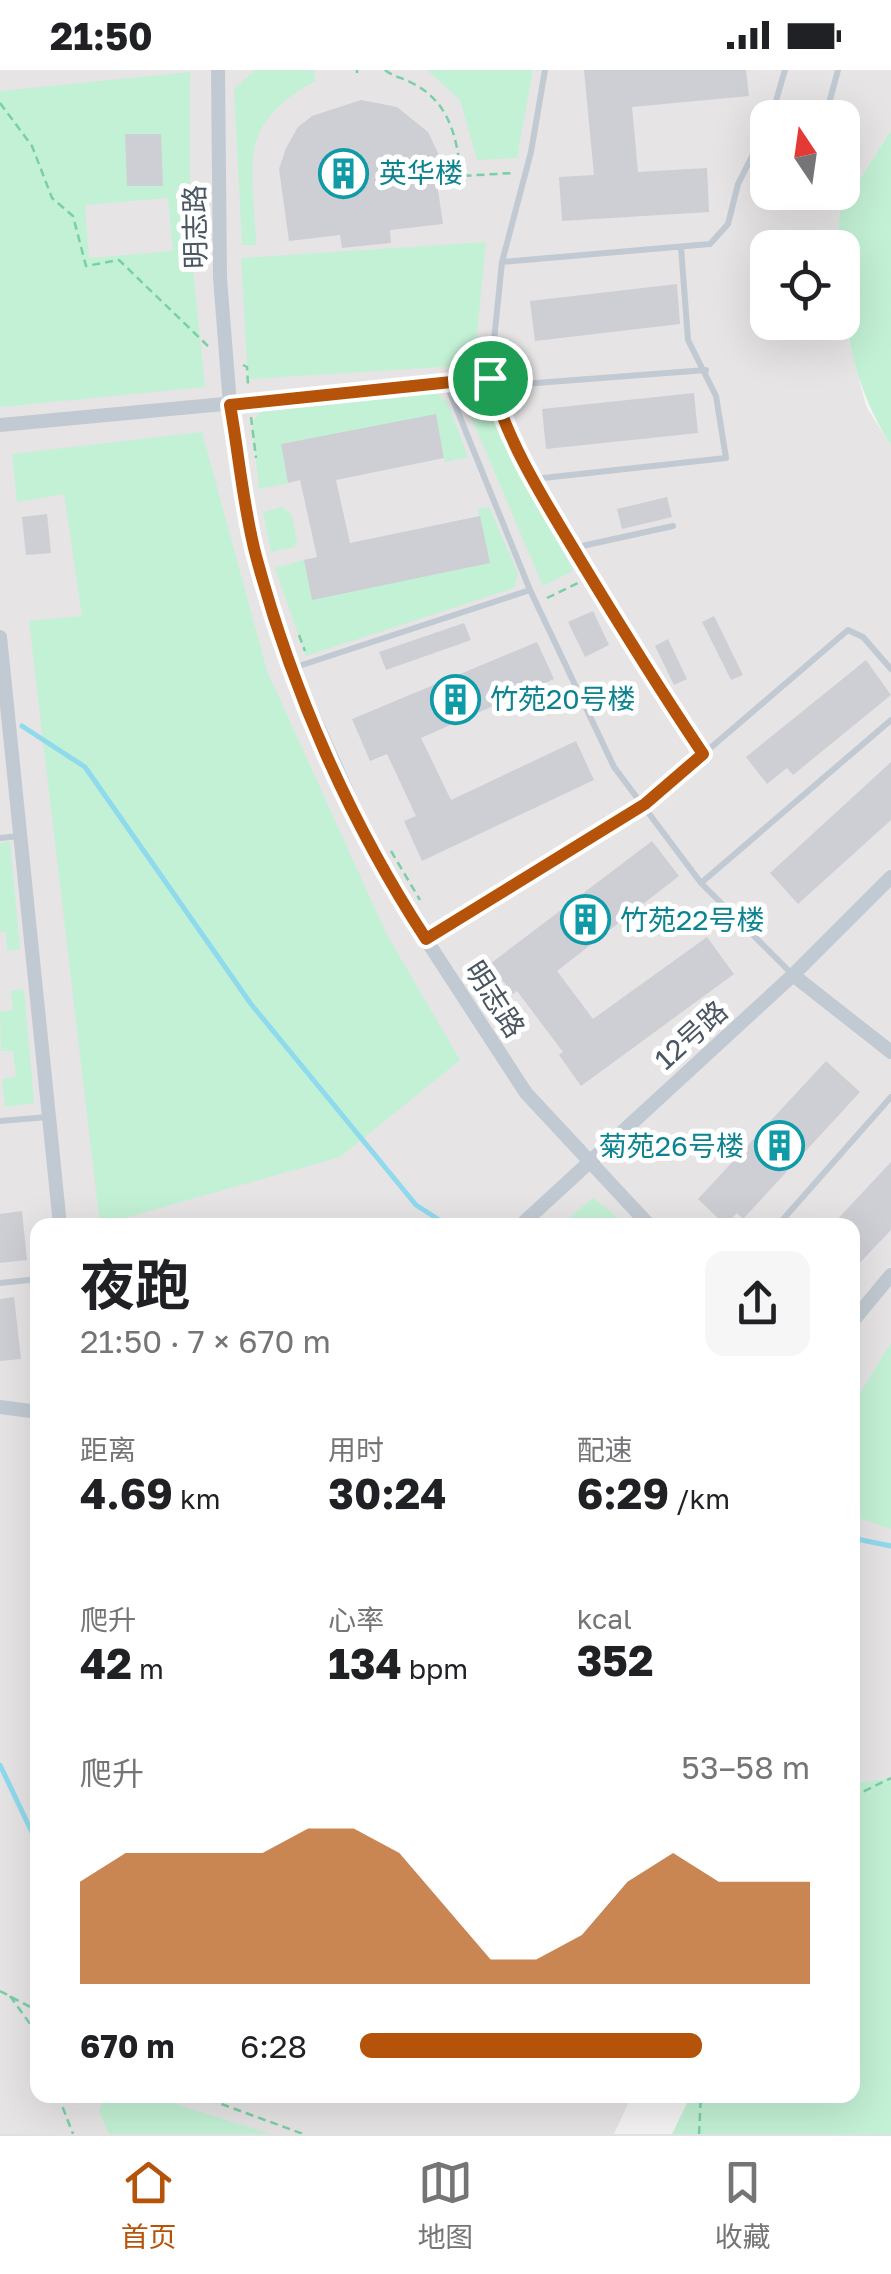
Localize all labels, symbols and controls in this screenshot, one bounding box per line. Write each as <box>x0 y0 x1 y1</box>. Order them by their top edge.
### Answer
text: 21:50 <box>50 13 153 58</box>
north arrow <box>750 100 860 210</box>
map controls <box>750 100 860 340</box>
building icon: 英华楼 <box>318 147 370 199</box>
place label: 英华楼 <box>379 156 463 189</box>
street label: 明志路 <box>177 185 212 269</box>
button: locate <box>750 230 860 340</box>
pin <box>448 336 533 421</box>
icon: arrive <box>463 351 518 406</box>
building icon: 竹苑20号楼 <box>429 673 481 725</box>
place label: 竹苑20号楼 <box>490 682 636 715</box>
building icon: 竹苑22号楼 <box>559 894 611 946</box>
place label: 竹苑22号楼 <box>620 903 764 936</box>
street label: 明志路 <box>459 955 532 1043</box>
street label: 12号路 <box>648 994 734 1076</box>
building icon: 菊苑26号楼 <box>753 1120 805 1172</box>
place label: 菊苑26号楼 <box>599 1129 744 1162</box>
text: 夜跑 <box>80 1251 190 1317</box>
button: share <box>705 1251 810 1356</box>
text: 21:50 · 7 × 670 m <box>80 1322 331 1360</box>
text: 距离 <box>80 1433 136 1466</box>
text: 用时 <box>328 1433 384 1466</box>
text: 配速 <box>577 1433 633 1466</box>
text: 4.69 <box>80 1468 173 1518</box>
text: 30:24 <box>328 1468 447 1518</box>
text: 6:29 <box>577 1468 669 1518</box>
text: km <box>173 1482 221 1515</box>
text: /km <box>669 1482 730 1515</box>
text: kcal <box>577 1602 632 1635</box>
text: 爬升 <box>80 1603 136 1636</box>
text: 心率 <box>328 1603 384 1636</box>
text: 352 <box>577 1635 654 1685</box>
text: 42 <box>80 1638 132 1688</box>
text: 134 <box>328 1638 402 1688</box>
text: m <box>132 1652 164 1685</box>
text: bpm <box>402 1652 468 1685</box>
text: 53–58 m <box>681 1748 810 1786</box>
text: 爬升 <box>80 1754 144 1792</box>
text: 670 m <box>80 2027 175 2065</box>
text: 6:28 <box>240 2027 307 2065</box>
tab: 首页 <box>120 2155 177 2255</box>
tab: 地图 <box>417 2155 474 2255</box>
tab: 收藏 <box>714 2155 771 2255</box>

